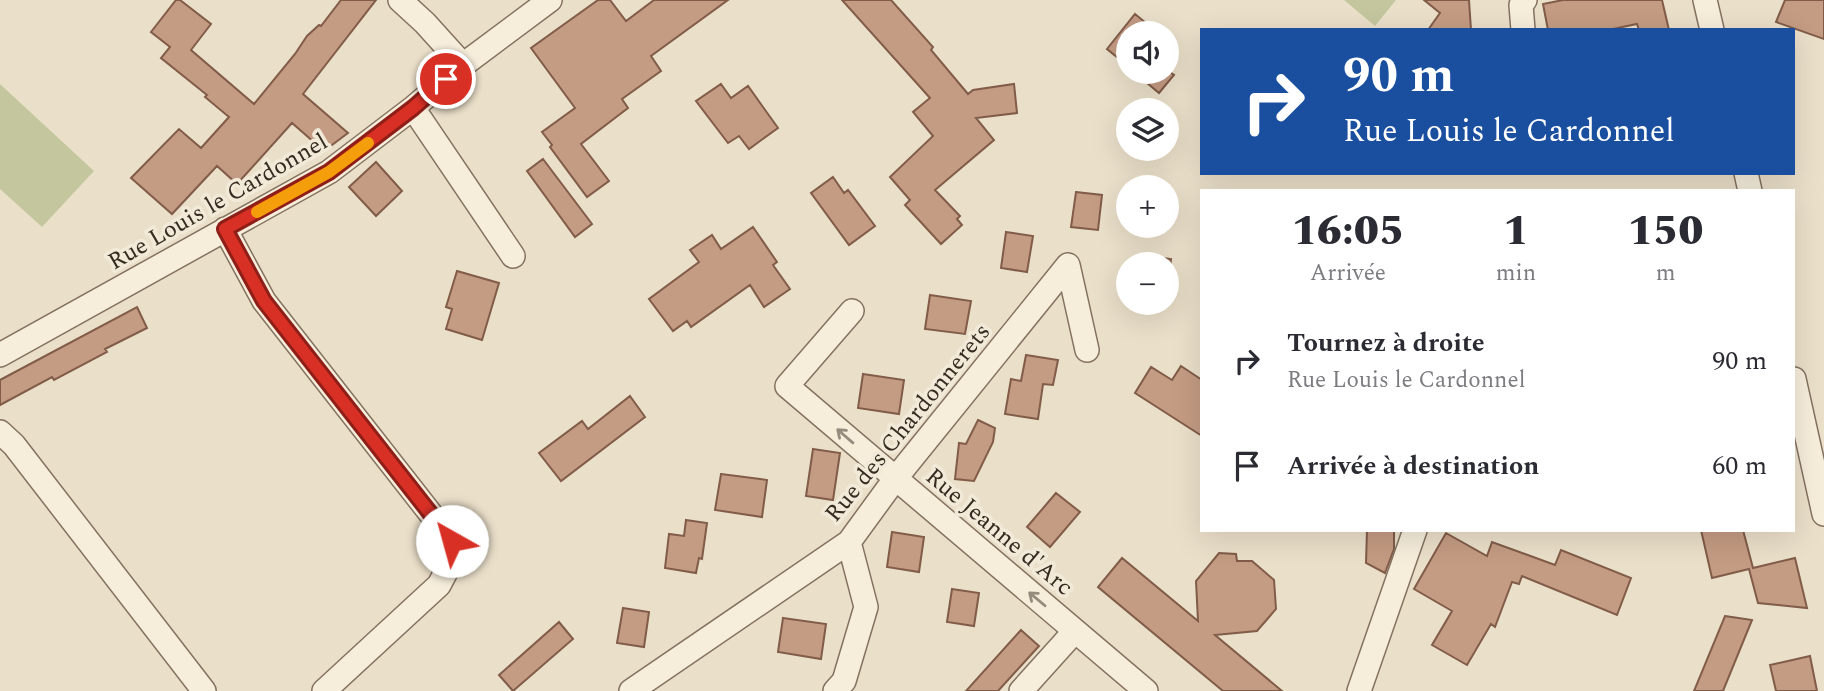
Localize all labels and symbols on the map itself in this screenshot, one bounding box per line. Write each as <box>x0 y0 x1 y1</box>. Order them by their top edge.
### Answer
pin <box>416 49 476 109</box>
street label: Rue Louis le Cardonnel <box>101 124 335 280</box>
street label: Rue des Chardonnerets <box>816 316 1000 530</box>
one-way arrow <box>837 428 855 444</box>
street label: Rue Jeanne d'Arc <box>917 459 1081 605</box>
position arrow <box>415 504 489 578</box>
one-way arrow <box>1029 592 1047 607</box>

